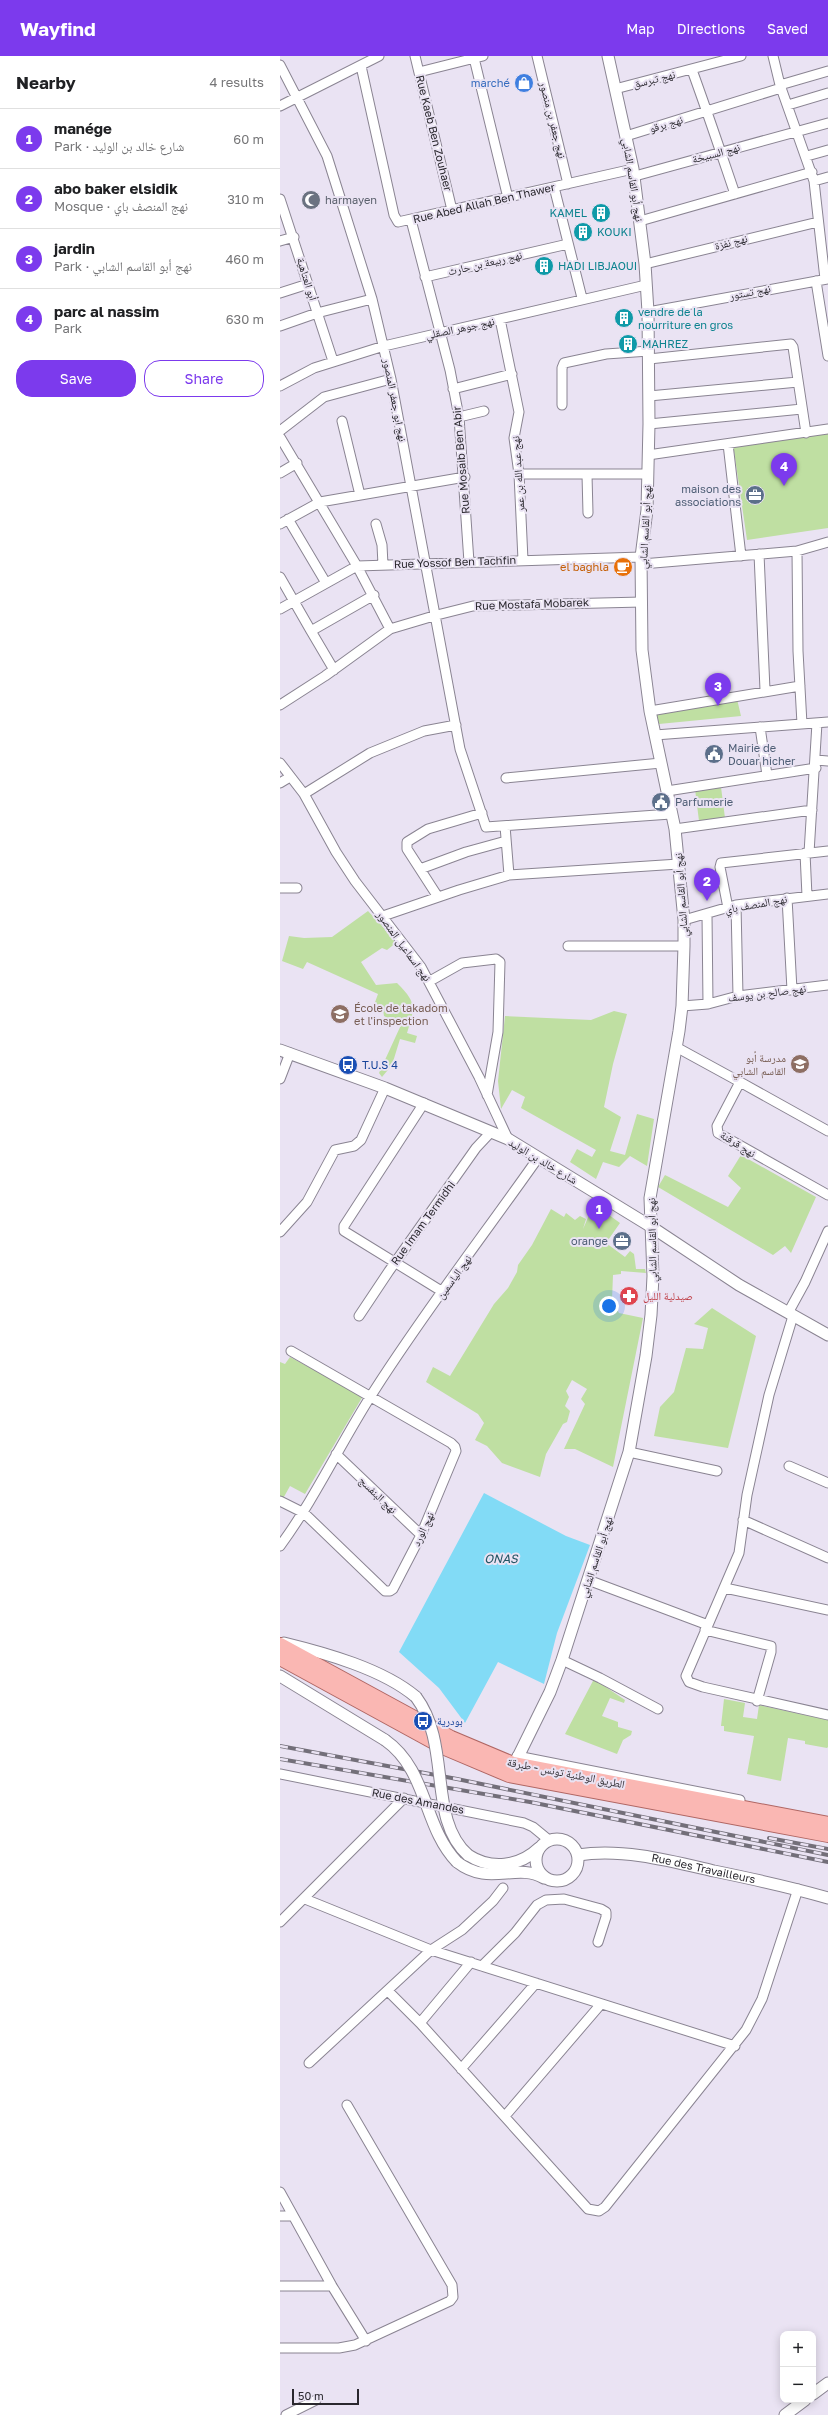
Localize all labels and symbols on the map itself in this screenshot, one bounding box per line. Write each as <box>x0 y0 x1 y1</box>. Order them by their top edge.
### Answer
street label: نهج تبرسق <box>631 67 677 91</box>
shop icon: marché <box>513 72 535 94</box>
street label: Rue Kaeb Ben Zouhaer <box>414 73 455 193</box>
place label: marché <box>471 76 510 89</box>
street label: نهج جعفر بن منصور <box>536 79 569 160</box>
street label: نهج برقو <box>647 112 685 136</box>
street label: نهج أبو القاسم الشابي <box>618 137 647 223</box>
street label: نهج السبيخة <box>691 140 741 166</box>
street label: Rue Abed Allah Ben Thawer <box>412 180 557 225</box>
mosque icon: harmayen <box>300 189 322 211</box>
place label: harmayen <box>325 193 377 206</box>
building icon: KAMEL <box>590 202 612 224</box>
place label: KAMEL <box>549 206 588 219</box>
building icon: KOUKI <box>572 221 594 243</box>
place label: KOUKI <box>597 225 632 238</box>
street label: نهج نفزة <box>713 231 749 253</box>
street label: نهج ربيعة بن حارث <box>447 248 523 278</box>
building icon: HADI LIBJAOUI <box>533 255 555 277</box>
street label: أبو العتاهية <box>294 256 320 302</box>
place label: HADI LIBJAOUI <box>558 259 637 272</box>
street label: نهج تستور <box>727 281 772 303</box>
place label: vendre de la nourriture en gros <box>638 305 733 331</box>
building icon: vendre de la nourriture en gros <box>613 307 635 329</box>
street label: نهج جوهر الصقلي <box>424 314 496 344</box>
building icon: MAHREZ <box>617 333 639 355</box>
place label: MAHREZ <box>642 337 688 350</box>
street label: نهج ابو جعفر المنصور <box>380 356 410 443</box>
street label: Rue Mosaib Ben Abir <box>449 405 472 515</box>
street label: نهج عبد الله بن عمر <box>508 436 528 513</box>
pin: 4 <box>771 453 797 486</box>
place label: maison des associations <box>675 482 741 508</box>
office icon: maison des associations <box>744 484 766 506</box>
street label: نهج أبو القاسم الشابي <box>636 485 656 570</box>
street label: Rue Yossof Ben Tachfin <box>394 553 516 570</box>
cafe icon: el baghla <box>612 556 634 578</box>
place label: el baghla <box>560 560 609 573</box>
street label: Rue Mostafa Mobarek <box>475 595 589 612</box>
pin: 3 <box>705 673 731 706</box>
place label: Mairie de Douar hicher <box>728 741 796 767</box>
public building icon: Mairie de Douar hicher <box>703 743 725 765</box>
public building icon: Parfumerie <box>650 791 672 813</box>
place label: Parfumerie <box>675 795 733 808</box>
street label: نهج أبو القاسم الشابي <box>671 852 693 938</box>
pin: 2 <box>694 868 720 901</box>
street label: نهج المنصف باي <box>724 892 789 918</box>
street label: نهج اسماعيل المنصور <box>373 907 434 984</box>
street label: نهج صالح بن يوسف <box>727 981 807 1005</box>
place label: École de takadom et l'inspection <box>354 1001 448 1027</box>
school or university icon: École de takadom et l'inspection <box>329 1003 351 1025</box>
place label: مدرسة أبو القاسم الشابي <box>733 1051 786 1080</box>
school or university icon: مدرسة أبو القاسم الشابي <box>789 1053 811 1075</box>
bus stop icon: T.U.S 4 <box>337 1054 359 1076</box>
place label: T.U.S 4 <box>362 1058 398 1071</box>
street label: نهج قرقنة <box>718 1128 758 1160</box>
street label: شارع خالد بن الوليد <box>506 1135 580 1187</box>
street label: Rue Imam Termidhi <box>388 1178 457 1267</box>
pin: 1 <box>586 1196 612 1229</box>
street label: نهج أبو القاسم الشابي <box>644 1198 662 1282</box>
office icon: orange <box>611 1230 633 1252</box>
place label: orange <box>571 1234 608 1247</box>
street label: نهج الياسمين <box>433 1252 475 1302</box>
pharmacy icon: صيدلية الليل <box>618 1285 640 1307</box>
place label: صيدلية الليل <box>643 1289 693 1303</box>
your location <box>599 1296 619 1316</box>
street label: نهج البنفسج <box>356 1473 400 1517</box>
street label: نهج الورد <box>409 1510 437 1548</box>
street label: نهج أبو القاسم الشابي <box>576 1515 617 1600</box>
water label: ONAS <box>484 1551 519 1566</box>
bus stop icon: بودرية <box>412 1710 434 1732</box>
place label: بودرية <box>437 1714 463 1727</box>
street label: الطريق الوطنية تونس - طبرقة <box>506 1755 626 1791</box>
street label: Rue des Amandes <box>371 1785 466 1816</box>
street label: Rue des Travailleurs <box>651 1851 757 1886</box>
scale bar <box>292 2387 359 2406</box>

